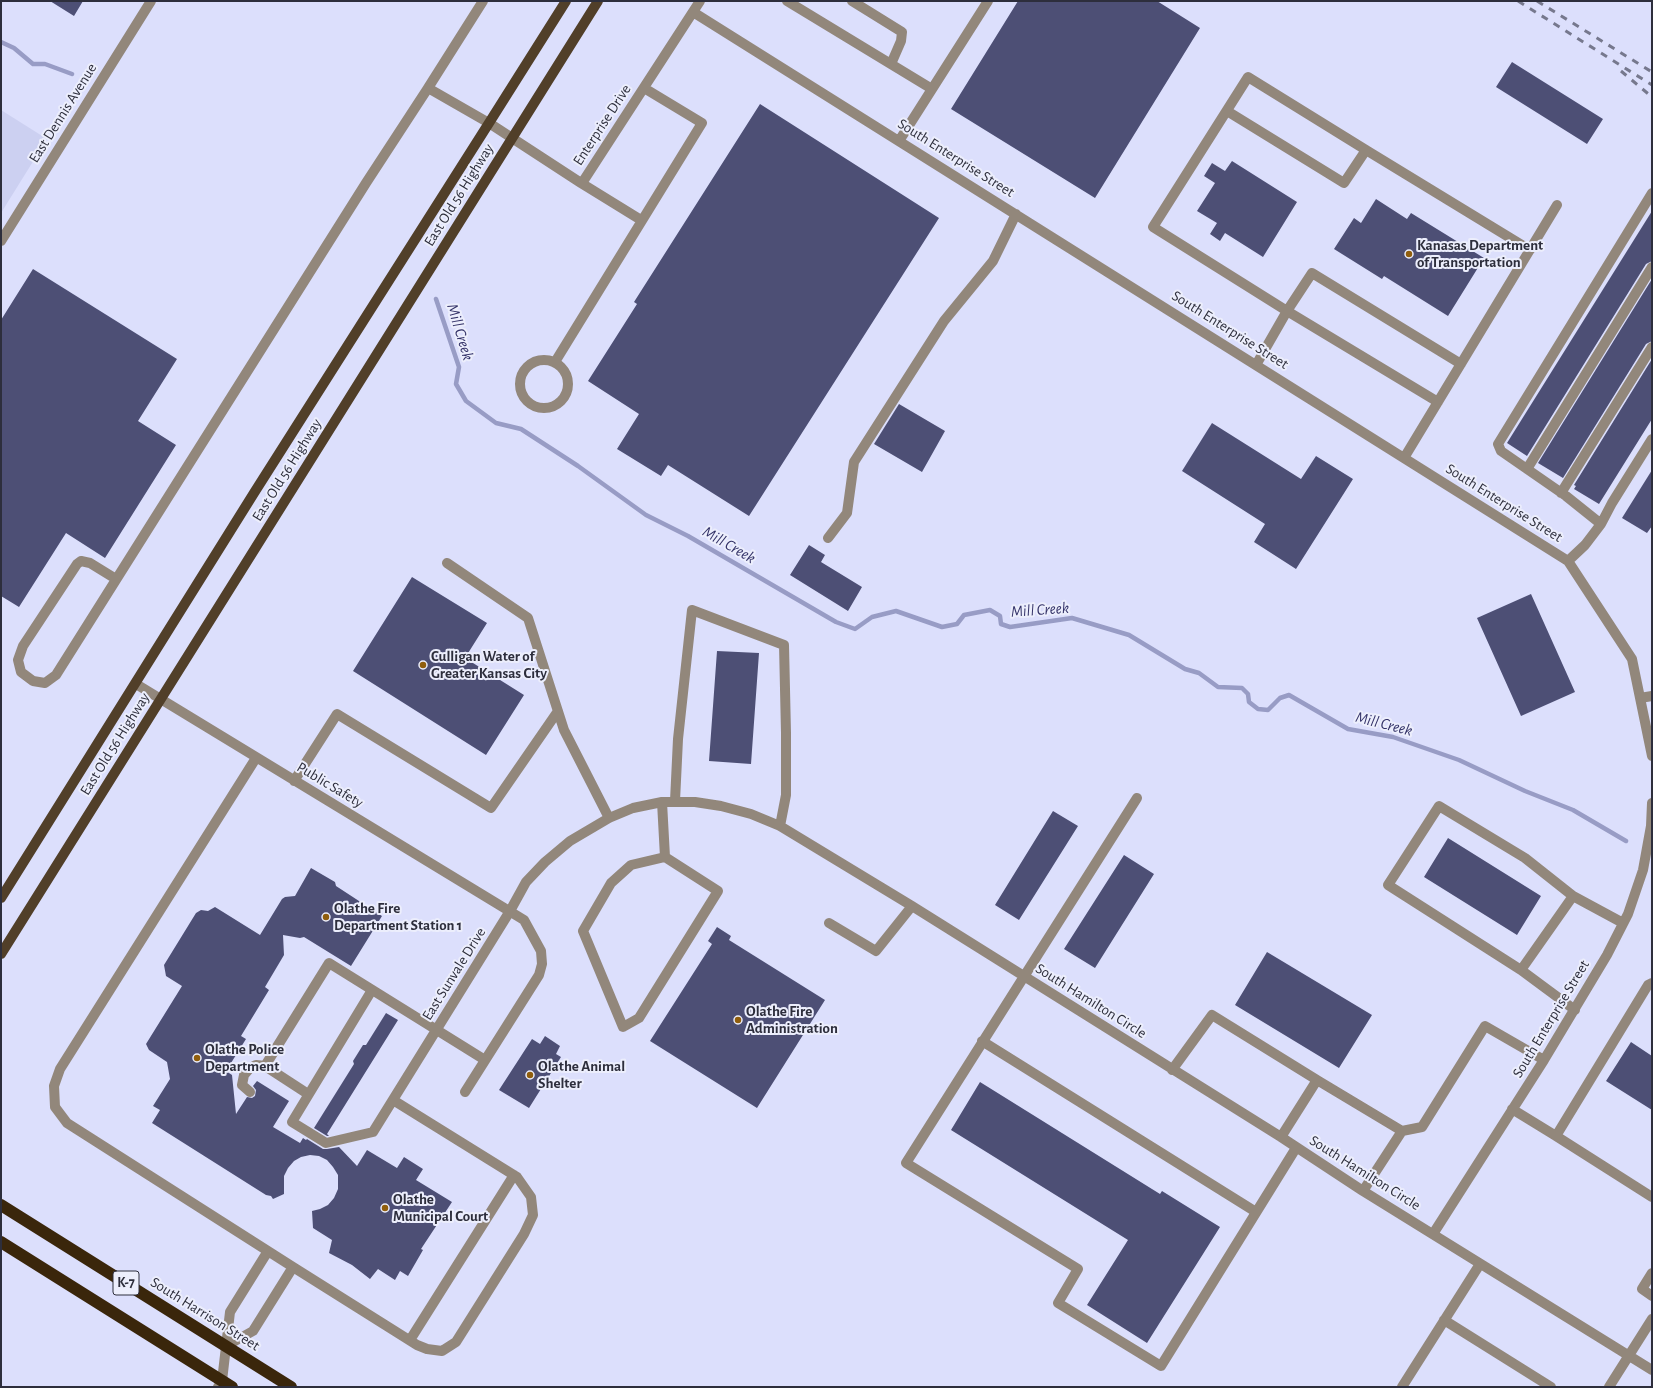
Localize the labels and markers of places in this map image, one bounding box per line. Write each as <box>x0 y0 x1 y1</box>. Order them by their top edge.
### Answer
place label: Kanasas Department of Transportation <box>1417 236 1543 271</box>
marker: Kanasas Department of Transportation <box>1404 249 1414 259</box>
place label: Culligan Water of Greater Kansas City <box>431 647 547 682</box>
marker: Culligan Water of Greater Kansas City <box>418 660 428 670</box>
place label: Olathe Fire Department Station 1 <box>334 899 462 934</box>
marker: Olathe Fire Department Station 1 <box>321 912 331 922</box>
place label: Olathe Fire Administration <box>746 1002 838 1037</box>
marker: Olathe Fire Administration <box>733 1015 743 1025</box>
place label: Olathe Police Department <box>205 1040 284 1075</box>
marker: Olathe Police Department <box>192 1053 202 1063</box>
place label: Olathe Animal Shelter <box>538 1057 625 1092</box>
marker: Olathe Animal Shelter <box>525 1070 535 1080</box>
place label: Olathe Municipal Court <box>393 1190 488 1225</box>
marker: Olathe Municipal Court <box>380 1203 390 1213</box>

